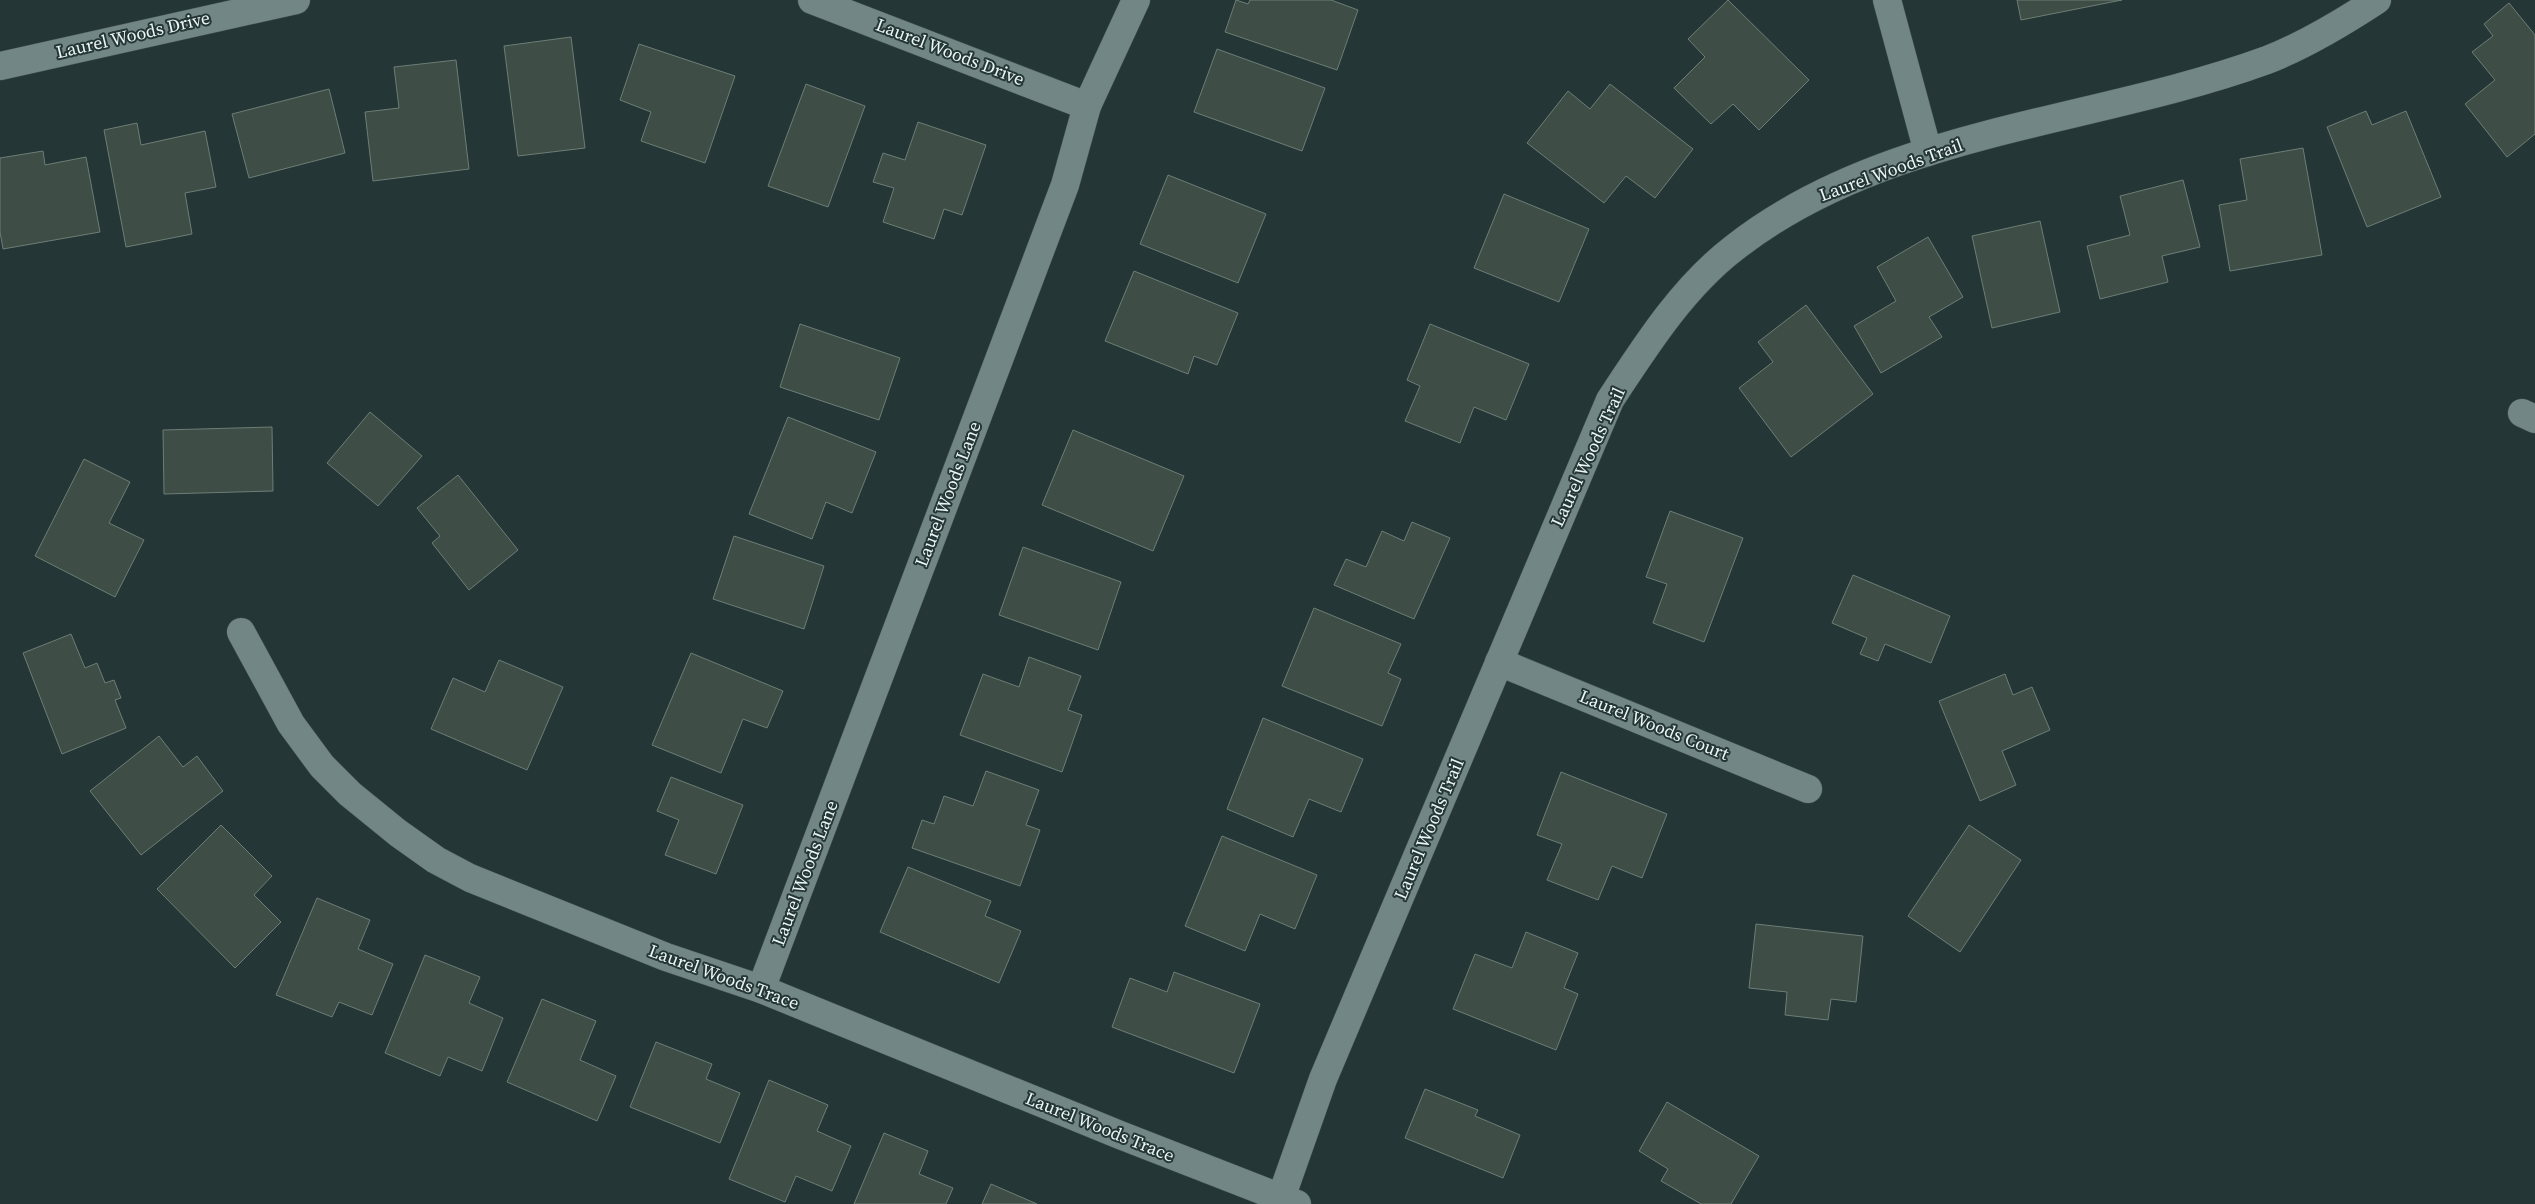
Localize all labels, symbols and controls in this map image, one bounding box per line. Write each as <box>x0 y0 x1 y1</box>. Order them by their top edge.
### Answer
street label: Laurel Woods Drive <box>53 5 212 64</box>
street label: Laurel Woods Drive <box>872 12 1028 91</box>
street label: Laurel Woods Trail <box>1816 132 1966 207</box>
street label: Laurel Woods Trail <box>1544 383 1631 531</box>
street label: Laurel Woods Lane <box>908 418 987 570</box>
street label: Laurel Woods Court <box>1576 683 1733 766</box>
street label: Laurel Woods Trail <box>1388 754 1470 903</box>
street label: Laurel Woods Lane <box>765 797 844 949</box>
street label: Laurel Woods Trace <box>645 938 803 1015</box>
street label: Laurel Woods Trace <box>1022 1085 1178 1168</box>

